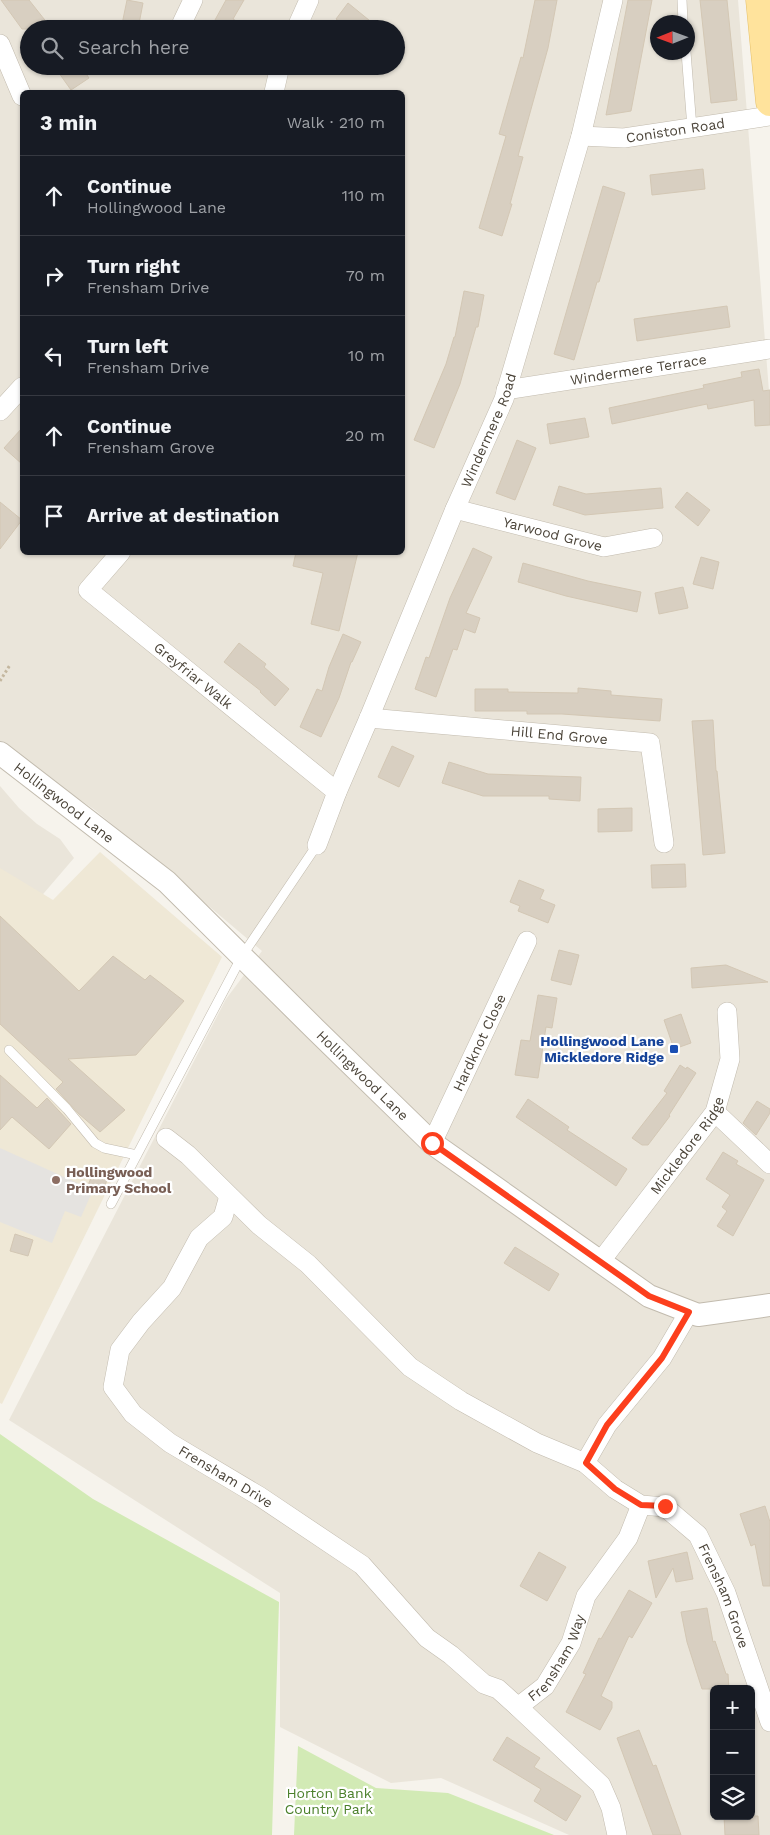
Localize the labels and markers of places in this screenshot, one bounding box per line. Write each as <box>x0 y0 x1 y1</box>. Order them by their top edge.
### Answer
place label: Hollingwood Lane Mickledore Ridge <box>540 1033 664 1065</box>
marker: Hollingwood Lane Mickledore Ridge <box>668 1043 680 1055</box>
place label: Hollingwood Primary School <box>66 1164 172 1196</box>
marker: Hollingwood Primary School <box>50 1174 62 1186</box>

